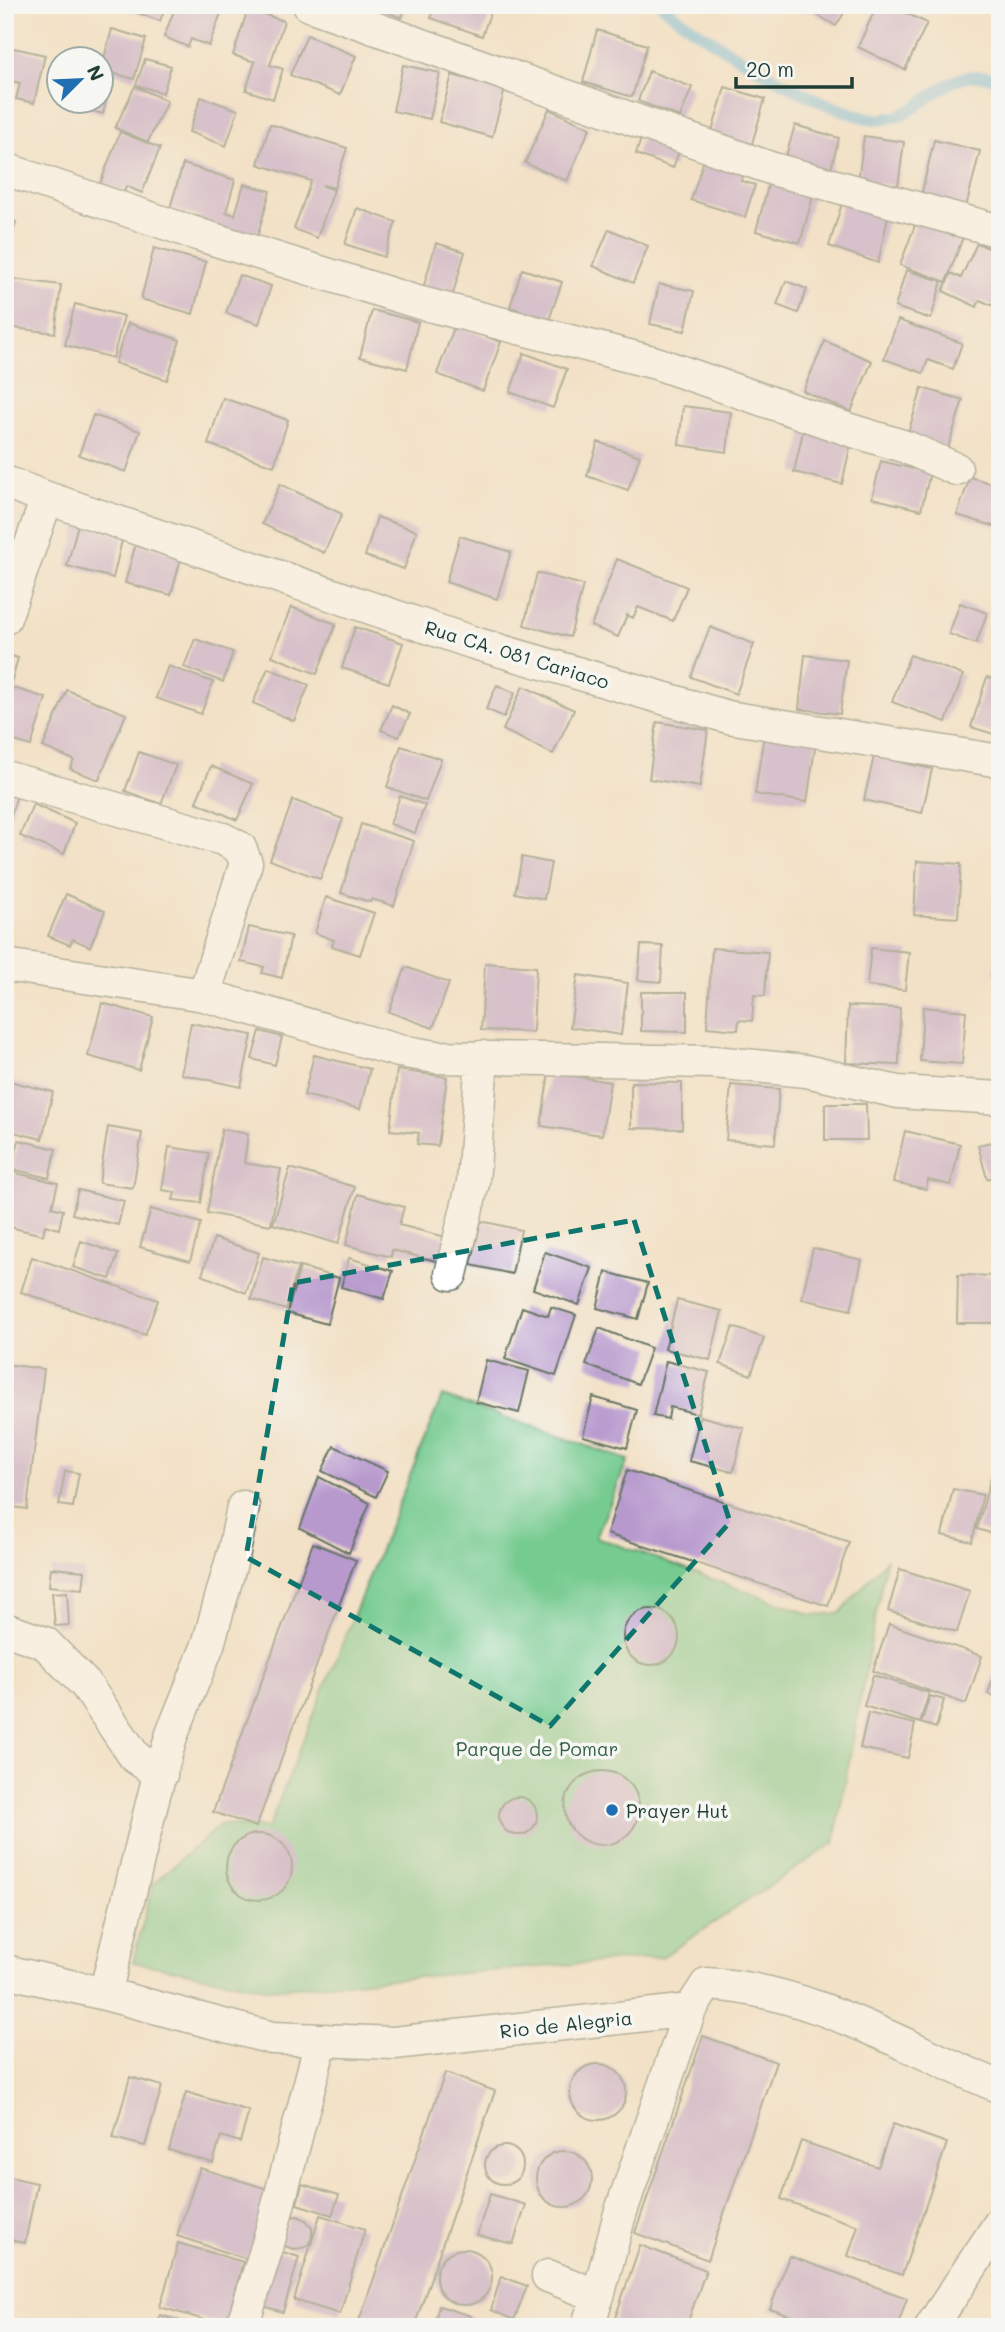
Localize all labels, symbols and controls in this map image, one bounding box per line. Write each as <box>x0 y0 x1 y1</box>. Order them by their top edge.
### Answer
north arrow <box>46 46 116 116</box>
scale bar <box>736 46 851 90</box>
text: 20 m <box>746 55 794 82</box>
text: N <box>82 61 110 85</box>
street label: Rua CA. 081 Cariaco <box>422 614 612 694</box>
park label: Parque de Pomar <box>456 1736 618 1761</box>
place label: Prayer Hut <box>626 1798 729 1823</box>
marker: Prayer Hut <box>604 1802 620 1818</box>
street label: Rio de Alegria <box>498 2005 634 2043</box>

